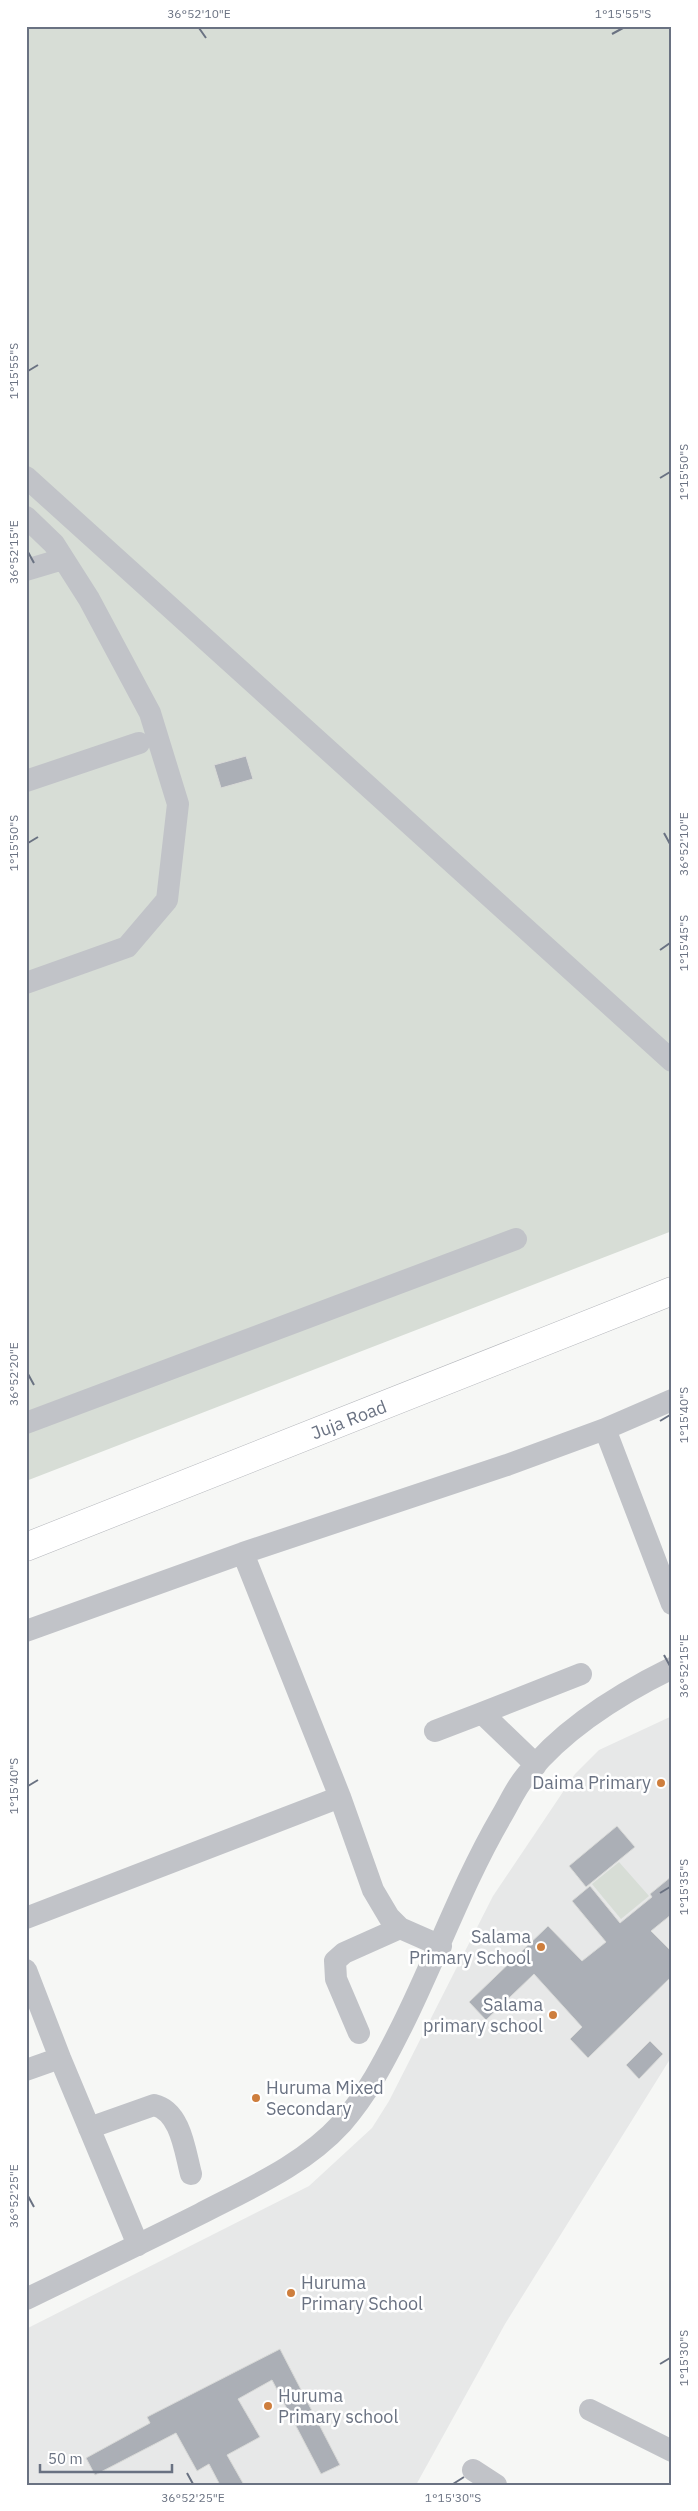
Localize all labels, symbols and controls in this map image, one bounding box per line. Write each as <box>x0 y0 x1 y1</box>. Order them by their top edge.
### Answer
text: 36°52'10"E <box>167 6 231 21</box>
text: 1°15'55"S <box>595 6 651 21</box>
text: 1°15'55"S <box>6 343 21 399</box>
text: 1°15'50"S <box>676 444 691 500</box>
text: 36°52'15"E <box>6 520 21 584</box>
text: 36°52'10"E <box>676 812 691 876</box>
text: 1°15'50"S <box>6 815 21 871</box>
text: 1°15'45"S <box>676 915 691 971</box>
text: 36°52'20"E <box>6 1342 21 1406</box>
text: 1°15'40"S <box>676 1387 691 1443</box>
street label: Juja Road <box>308 1395 390 1444</box>
text: 36°52'15"E <box>676 1634 691 1698</box>
text: 1°15'40"S <box>6 1758 21 1814</box>
place label: Daima Primary <box>532 1771 651 1794</box>
marker: Daima Primary <box>655 1777 667 1789</box>
text: 1°15'35"S <box>676 1859 691 1915</box>
place label: Salama Primary School <box>409 1925 531 1969</box>
marker: Salama Primary School <box>535 1941 547 1953</box>
place label: Salama primary school <box>423 1993 543 2037</box>
marker: Salama primary school <box>547 2009 559 2021</box>
place label: Huruma Mixed Secondary <box>266 2076 384 2120</box>
marker: Huruma Mixed Secondary <box>250 2092 262 2104</box>
text: 36°52'25"E <box>6 2164 21 2228</box>
place label: Huruma Primary School <box>301 2271 423 2315</box>
marker: Huruma Primary School <box>285 2287 297 2299</box>
text: 1°15'30"S <box>676 2330 691 2386</box>
place label: Huruma Primary school <box>278 2384 398 2428</box>
marker: Huruma Primary school <box>262 2400 274 2412</box>
scale bar <box>40 2441 172 2473</box>
text: 50 m <box>48 2449 83 2468</box>
text: 36°52'25"E <box>161 2490 225 2505</box>
text: 1°15'30"S <box>425 2490 481 2505</box>

